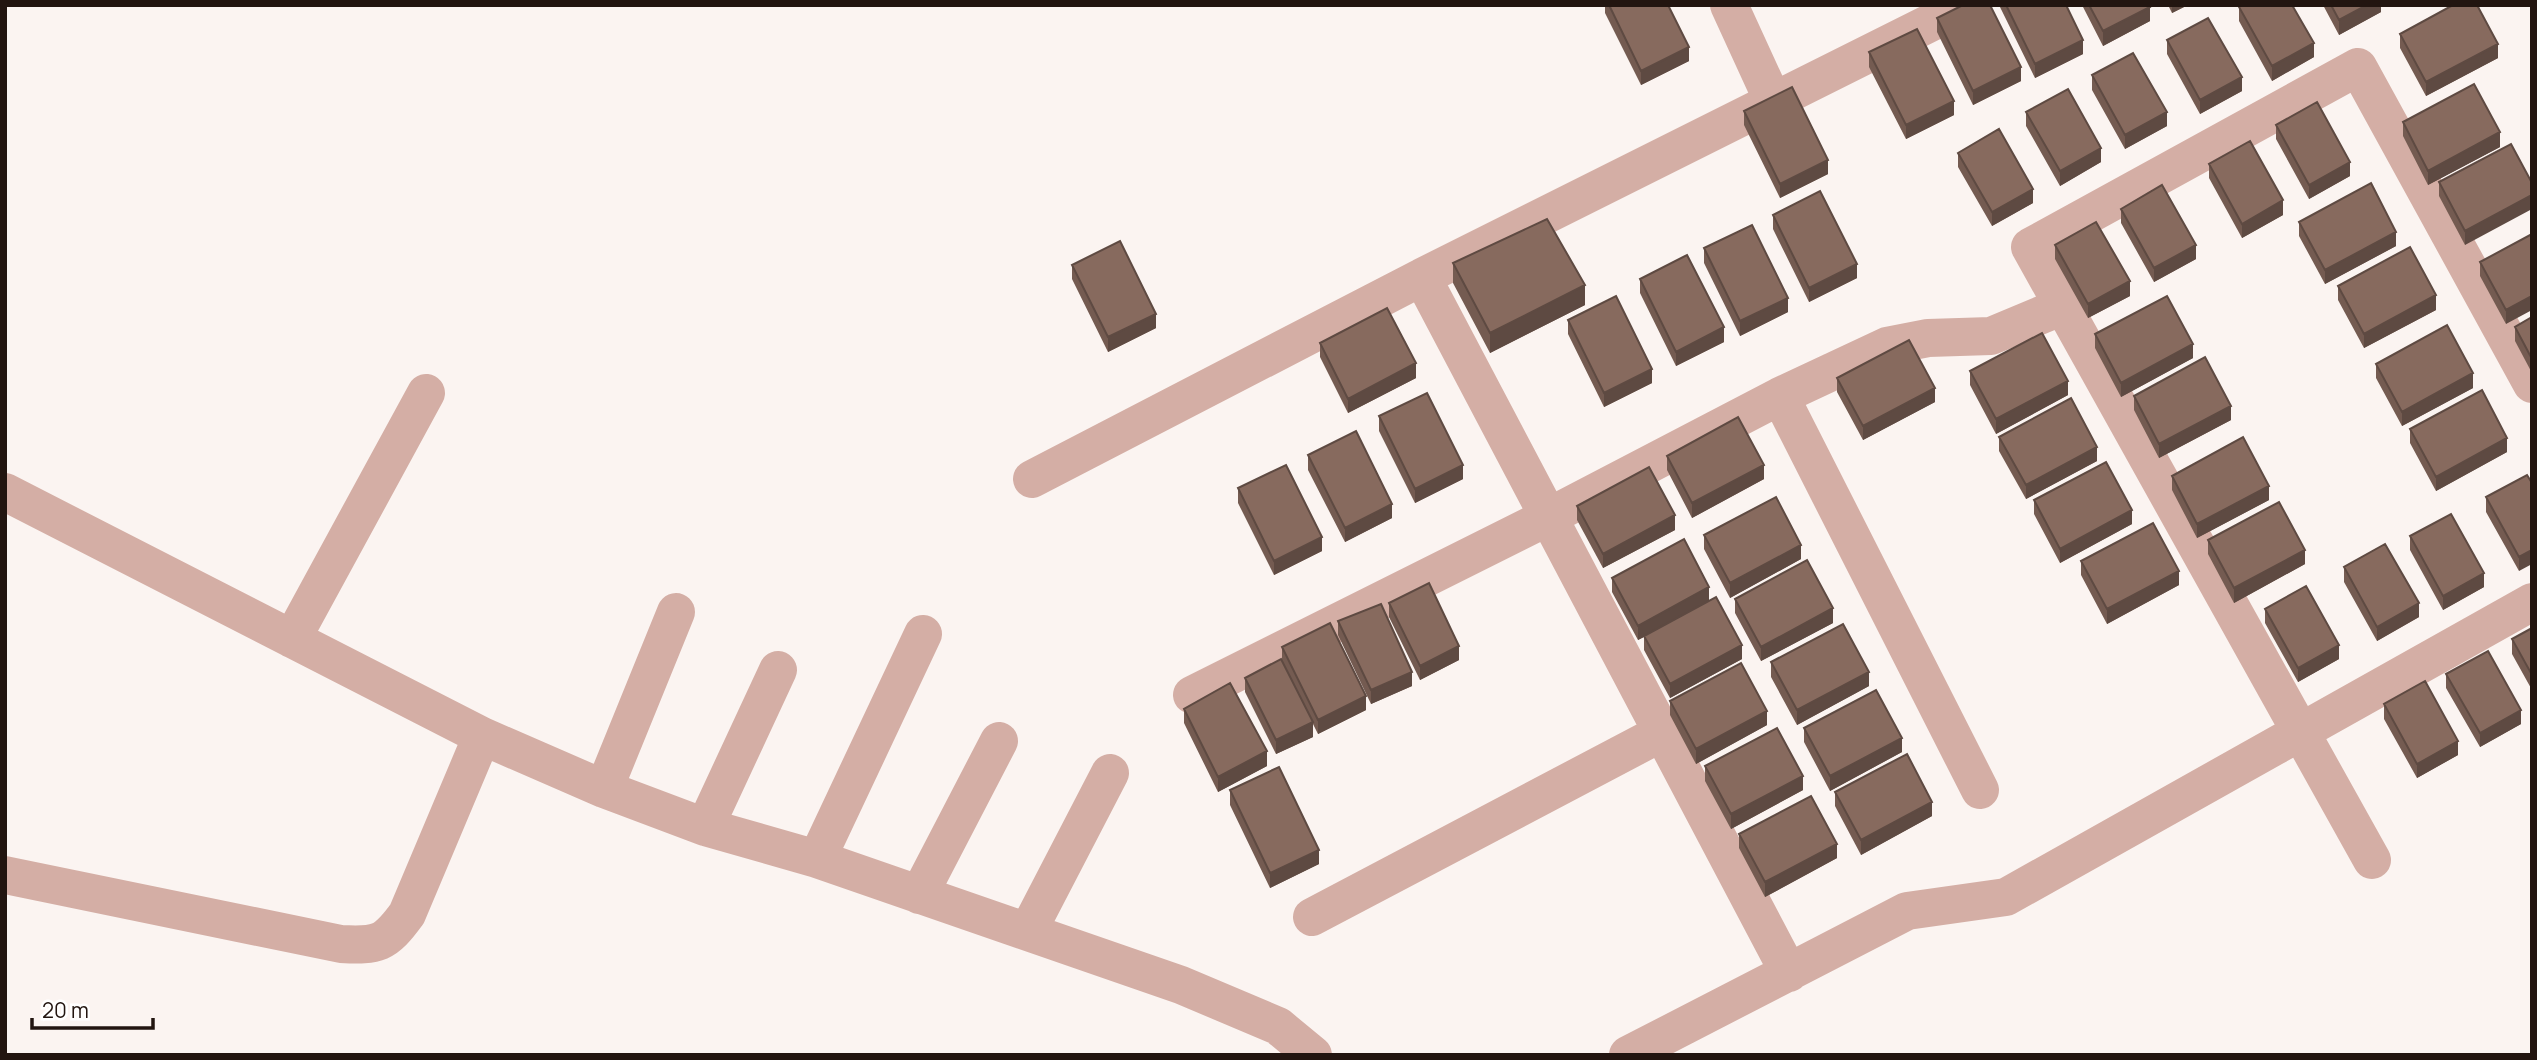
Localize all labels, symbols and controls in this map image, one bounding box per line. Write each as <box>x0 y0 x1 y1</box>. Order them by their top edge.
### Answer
scale bar <box>32 986 152 1030</box>
text: 20 m <box>42 996 89 1024</box>

